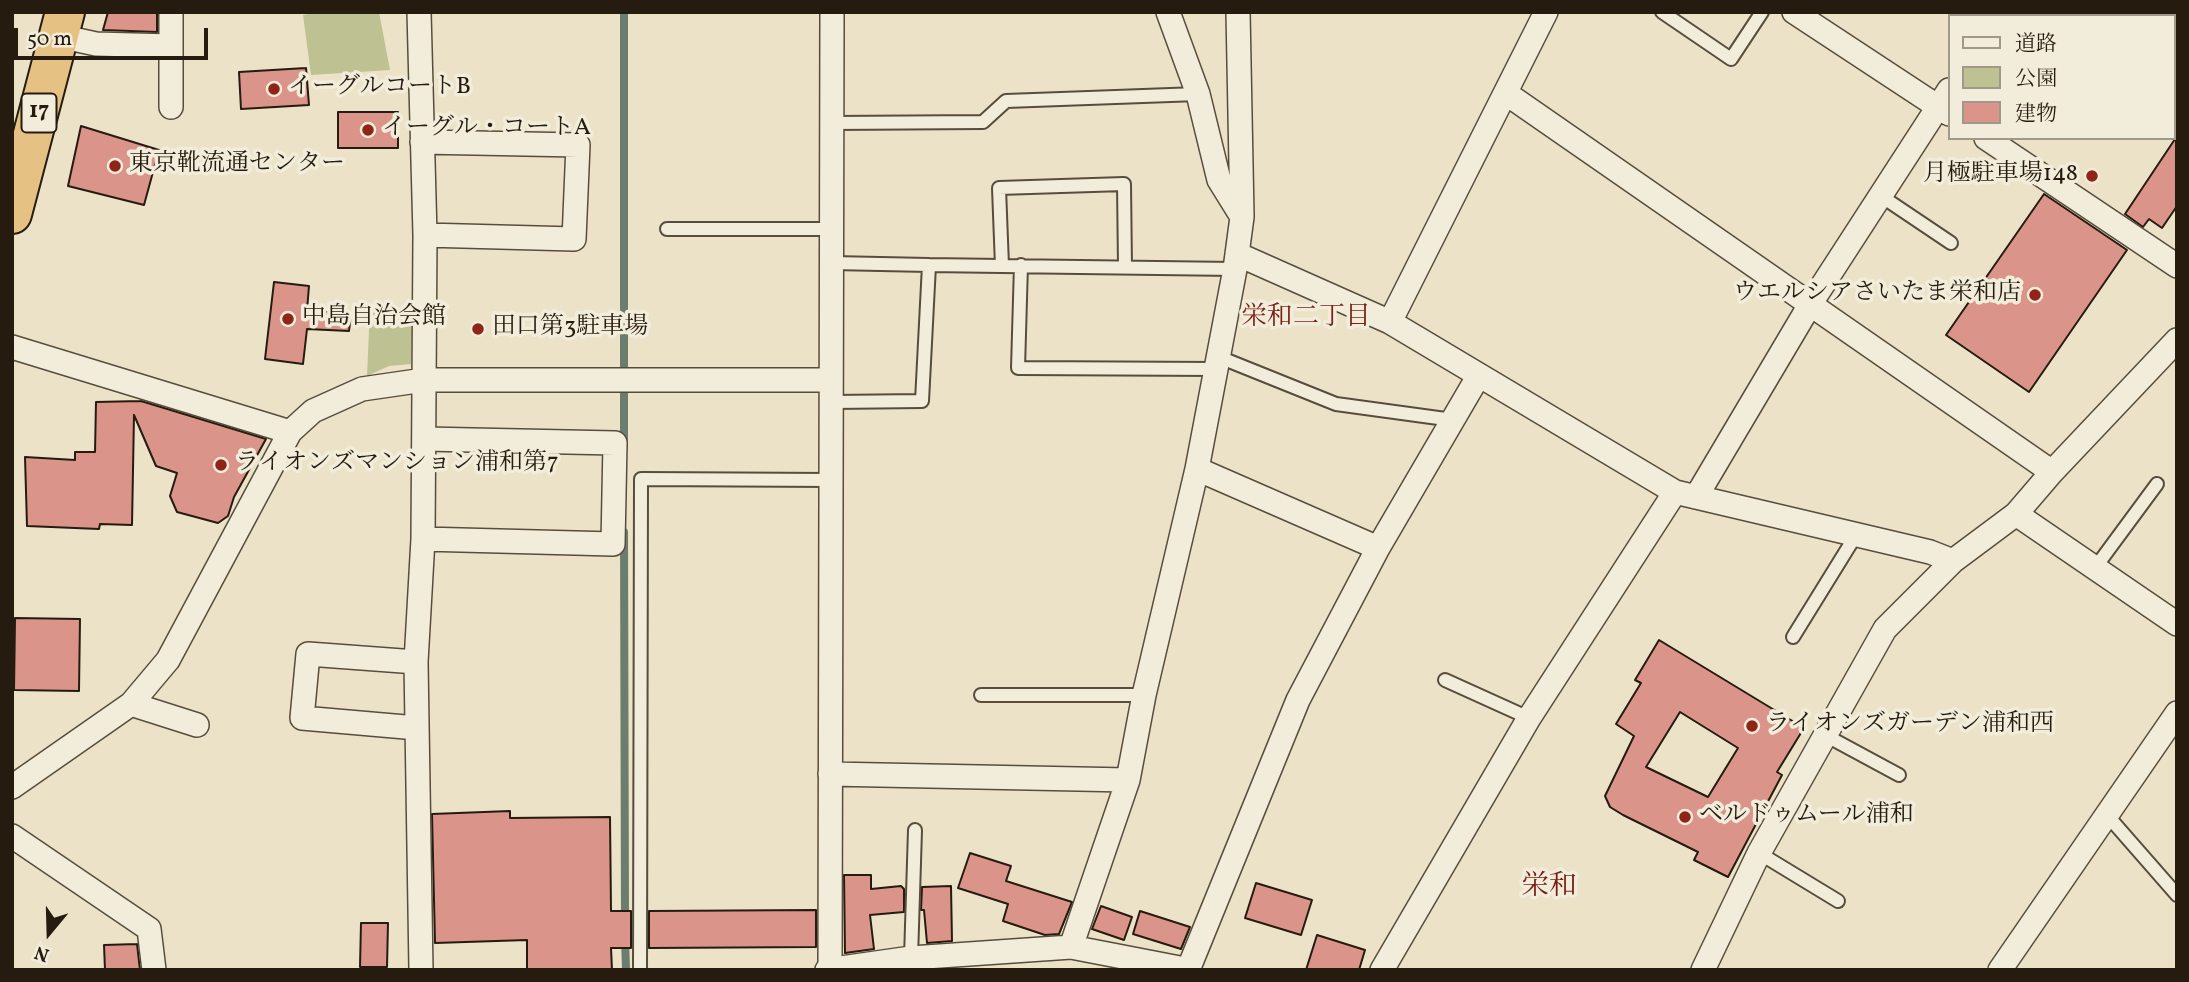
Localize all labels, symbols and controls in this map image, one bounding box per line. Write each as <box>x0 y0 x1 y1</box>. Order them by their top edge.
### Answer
scale bar <box>18 14 212 58</box>
legend <box>1948 14 2175 140</box>
text: 50 m <box>27 25 72 54</box>
text: 道路 <box>2015 30 2057 59</box>
text: 公園 <box>2015 65 2057 94</box>
place label: イーグルコートB <box>288 75 471 103</box>
marker: イーグルコートB <box>266 81 282 97</box>
road number: 17 <box>22 94 56 132</box>
text: 建物 <box>2015 100 2057 129</box>
place label: イーグル・コートA <box>382 116 591 144</box>
marker: イーグル・コートA <box>360 122 376 138</box>
place label: 東京靴流通センター <box>129 152 345 180</box>
marker: 東京靴流通センター <box>107 158 123 174</box>
place label: 月極駐車場148 <box>1923 162 2078 190</box>
marker: 月極駐車場148 <box>2084 168 2100 184</box>
place label: ウエルシアさいたま栄和店 <box>1733 281 2021 309</box>
marker: ウエルシアさいたま栄和店 <box>2027 287 2043 303</box>
district label: 栄和二丁目 <box>1241 303 1371 335</box>
place label: 中島自治会館 <box>302 305 446 333</box>
marker: 中島自治会館 <box>280 311 296 327</box>
place label: 田口第3駐車場 <box>492 315 648 343</box>
marker: 田口第3駐車場 <box>470 321 486 337</box>
place label: ライオンズマンション浦和第7 <box>235 451 559 479</box>
marker: ライオンズマンション浦和第7 <box>213 457 229 473</box>
place label: ライオンズガーデン浦和西 <box>1766 712 2054 740</box>
marker: ライオンズガーデン浦和西 <box>1744 718 1760 734</box>
place label: ベルドゥムール浦和 <box>1699 803 1914 831</box>
marker: ベルドゥムール浦和 <box>1677 809 1693 825</box>
district label: 栄和 <box>1521 872 1577 906</box>
north arrow <box>14 898 84 968</box>
text: N <box>31 938 53 967</box>

